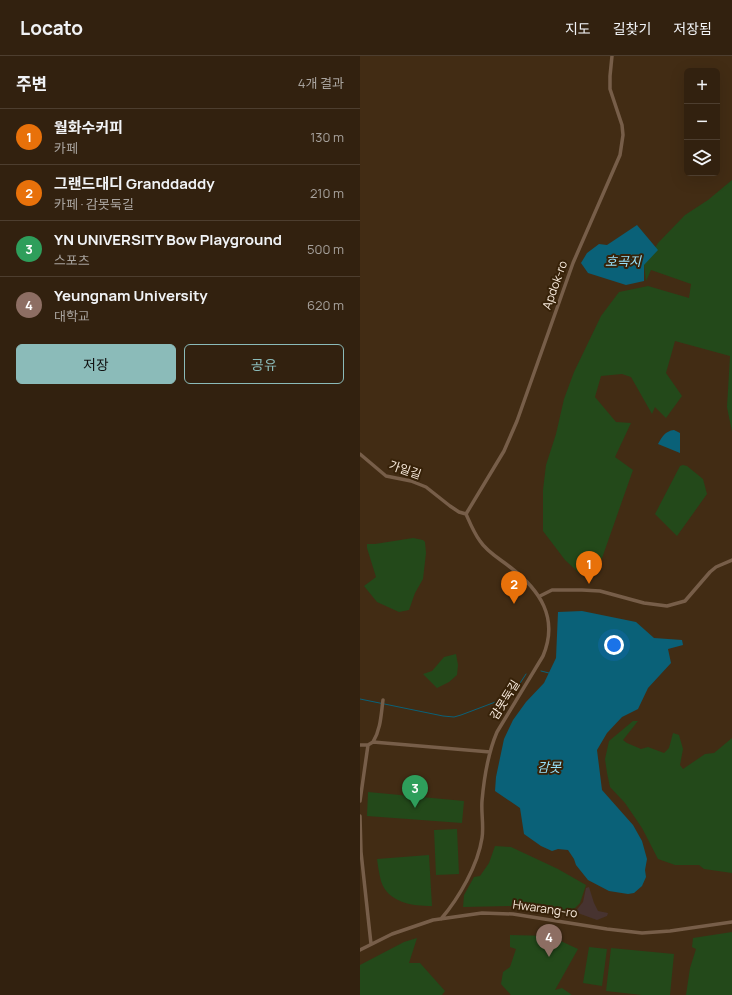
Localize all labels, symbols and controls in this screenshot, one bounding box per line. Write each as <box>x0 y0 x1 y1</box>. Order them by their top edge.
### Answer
text: Locato <box>20 15 83 41</box>
text: 지도 <box>565 19 591 38</box>
text: 길찾기 <box>613 19 651 38</box>
text: 저장됨 <box>673 19 712 38</box>
map controls <box>684 68 720 176</box>
button: + <box>684 68 720 104</box>
text: 주변 <box>16 72 47 95</box>
text: 4개 결과 <box>298 74 344 92</box>
button: − <box>684 104 720 140</box>
text: 월화수커피 <box>54 117 123 138</box>
text: 1 <box>26 128 32 146</box>
text: 130 m <box>310 128 344 146</box>
text: 카페 <box>54 139 78 157</box>
button: layers <box>684 140 720 176</box>
text: 그랜드대디 Granddaddy <box>54 173 215 194</box>
text: 2 <box>25 184 33 202</box>
text: 210 m <box>310 184 344 202</box>
text: 카페 · 감못둑길 <box>54 195 134 213</box>
text: YN UNIVERSITY Bow Playground <box>54 229 282 250</box>
text: 3 <box>25 240 33 258</box>
text: 500 m <box>307 240 344 258</box>
text: 스포츠 <box>54 251 90 269</box>
water label: 호곡지 <box>605 252 642 270</box>
street label: Apdok-ro <box>538 258 571 312</box>
text: Yeungnam University <box>54 285 208 306</box>
text: 4 <box>25 296 33 314</box>
text: 620 m <box>307 296 344 314</box>
text: 대학교 <box>54 307 90 325</box>
button: 저장 <box>16 344 176 384</box>
button: 공유 <box>184 344 344 384</box>
street label: 가일길 <box>387 456 424 483</box>
pin: 1 <box>576 551 602 584</box>
pin: 2 <box>501 571 527 604</box>
your location <box>604 635 624 655</box>
street label: 감못둑길 <box>486 677 523 723</box>
water label: 감못 <box>537 758 562 776</box>
pin: 3 <box>402 775 428 808</box>
street label: Hwarang-ro <box>512 896 578 921</box>
pin: 4 <box>536 924 562 957</box>

